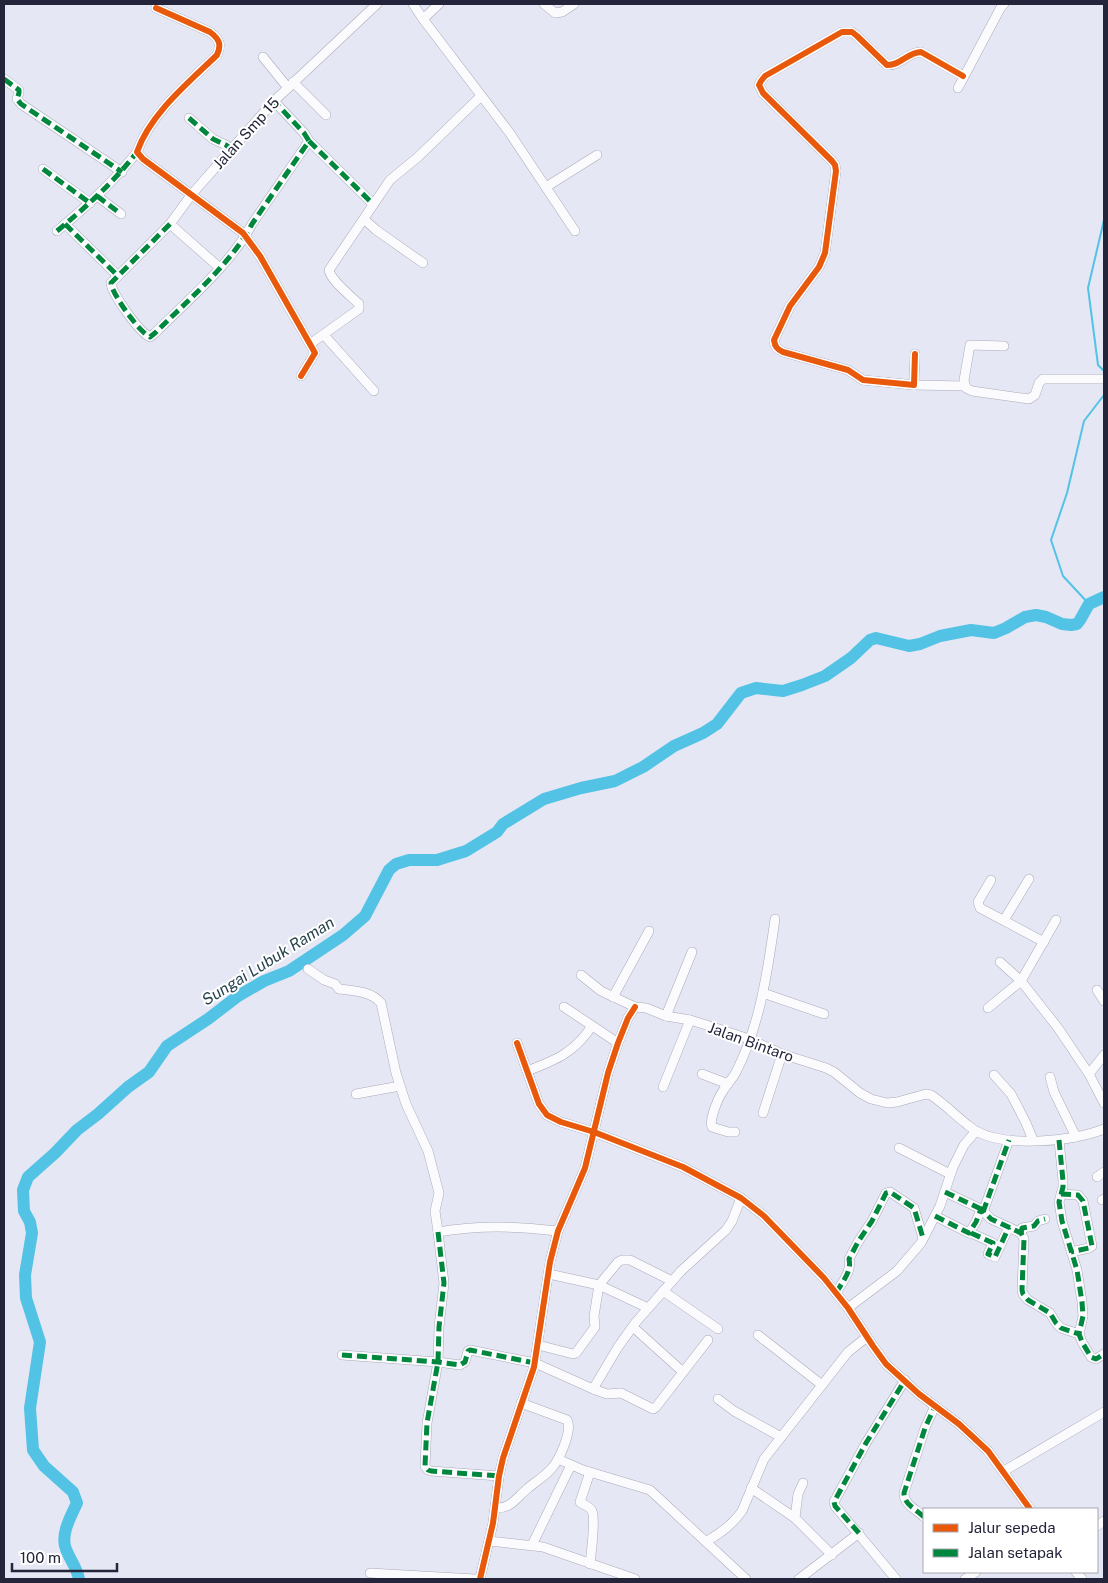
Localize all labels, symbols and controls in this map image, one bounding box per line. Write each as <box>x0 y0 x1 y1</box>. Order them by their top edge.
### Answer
street label: Jalan Smp 15 <box>209 94 283 172</box>
water label: Sungai Lubuk Raman <box>198 912 338 1009</box>
street label: Jalan Bintaro <box>706 1019 796 1065</box>
legend <box>923 1508 1098 1573</box>
text: Jalur sepeda <box>968 1519 1056 1536</box>
scale bar <box>12 1540 118 1572</box>
text: Jalan setapak <box>968 1544 1063 1561</box>
text: 100 m <box>20 1549 61 1566</box>

